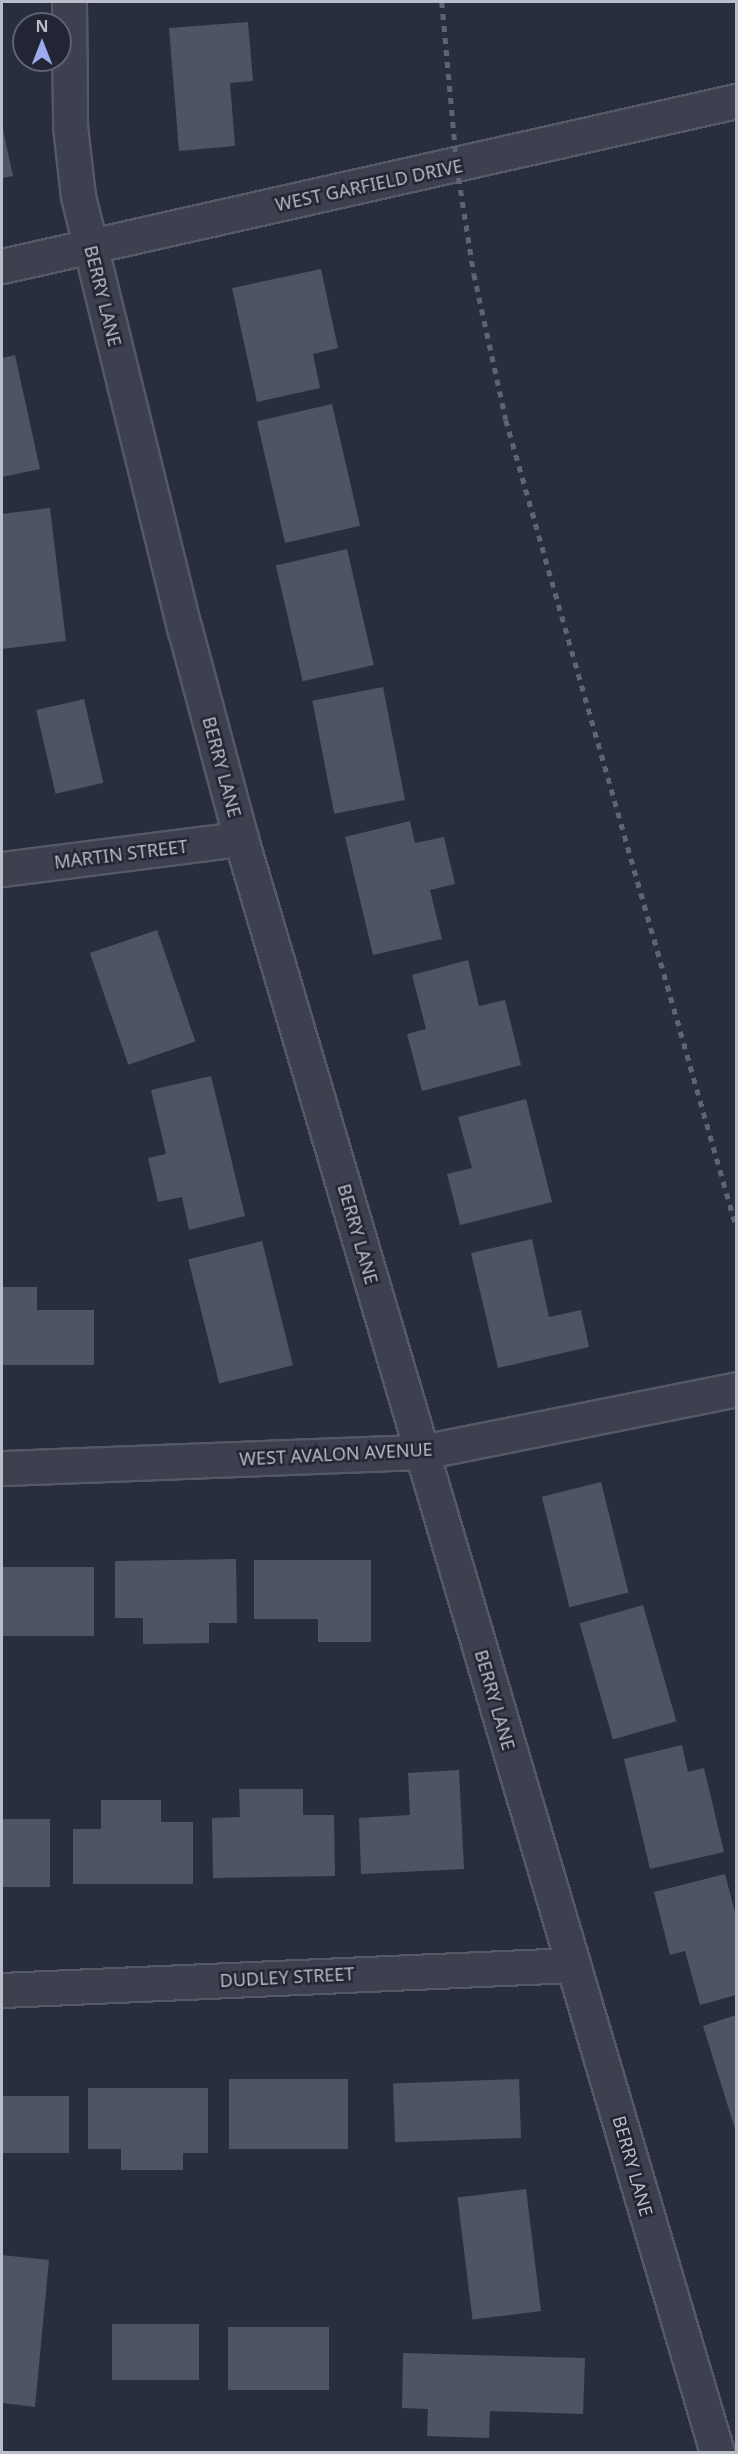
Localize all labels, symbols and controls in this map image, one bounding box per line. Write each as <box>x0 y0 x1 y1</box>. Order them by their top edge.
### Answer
north arrow <box>12 12 72 72</box>
text: N <box>35 15 49 37</box>
street label: WEST GARFIELD DRIVE <box>273 155 465 215</box>
street label: BERRY LANE <box>80 243 126 349</box>
street label: BERRY LANE <box>198 714 246 820</box>
street label: MARTIN STREET <box>53 835 189 873</box>
street label: BERRY LANE <box>333 1181 383 1287</box>
street label: WEST AVALON AVENUE <box>239 1438 433 1470</box>
street label: BERRY LANE <box>470 1647 520 1753</box>
street label: DUDLEY STREET <box>219 1963 355 1991</box>
street label: BERRY LANE <box>608 2113 658 2219</box>

